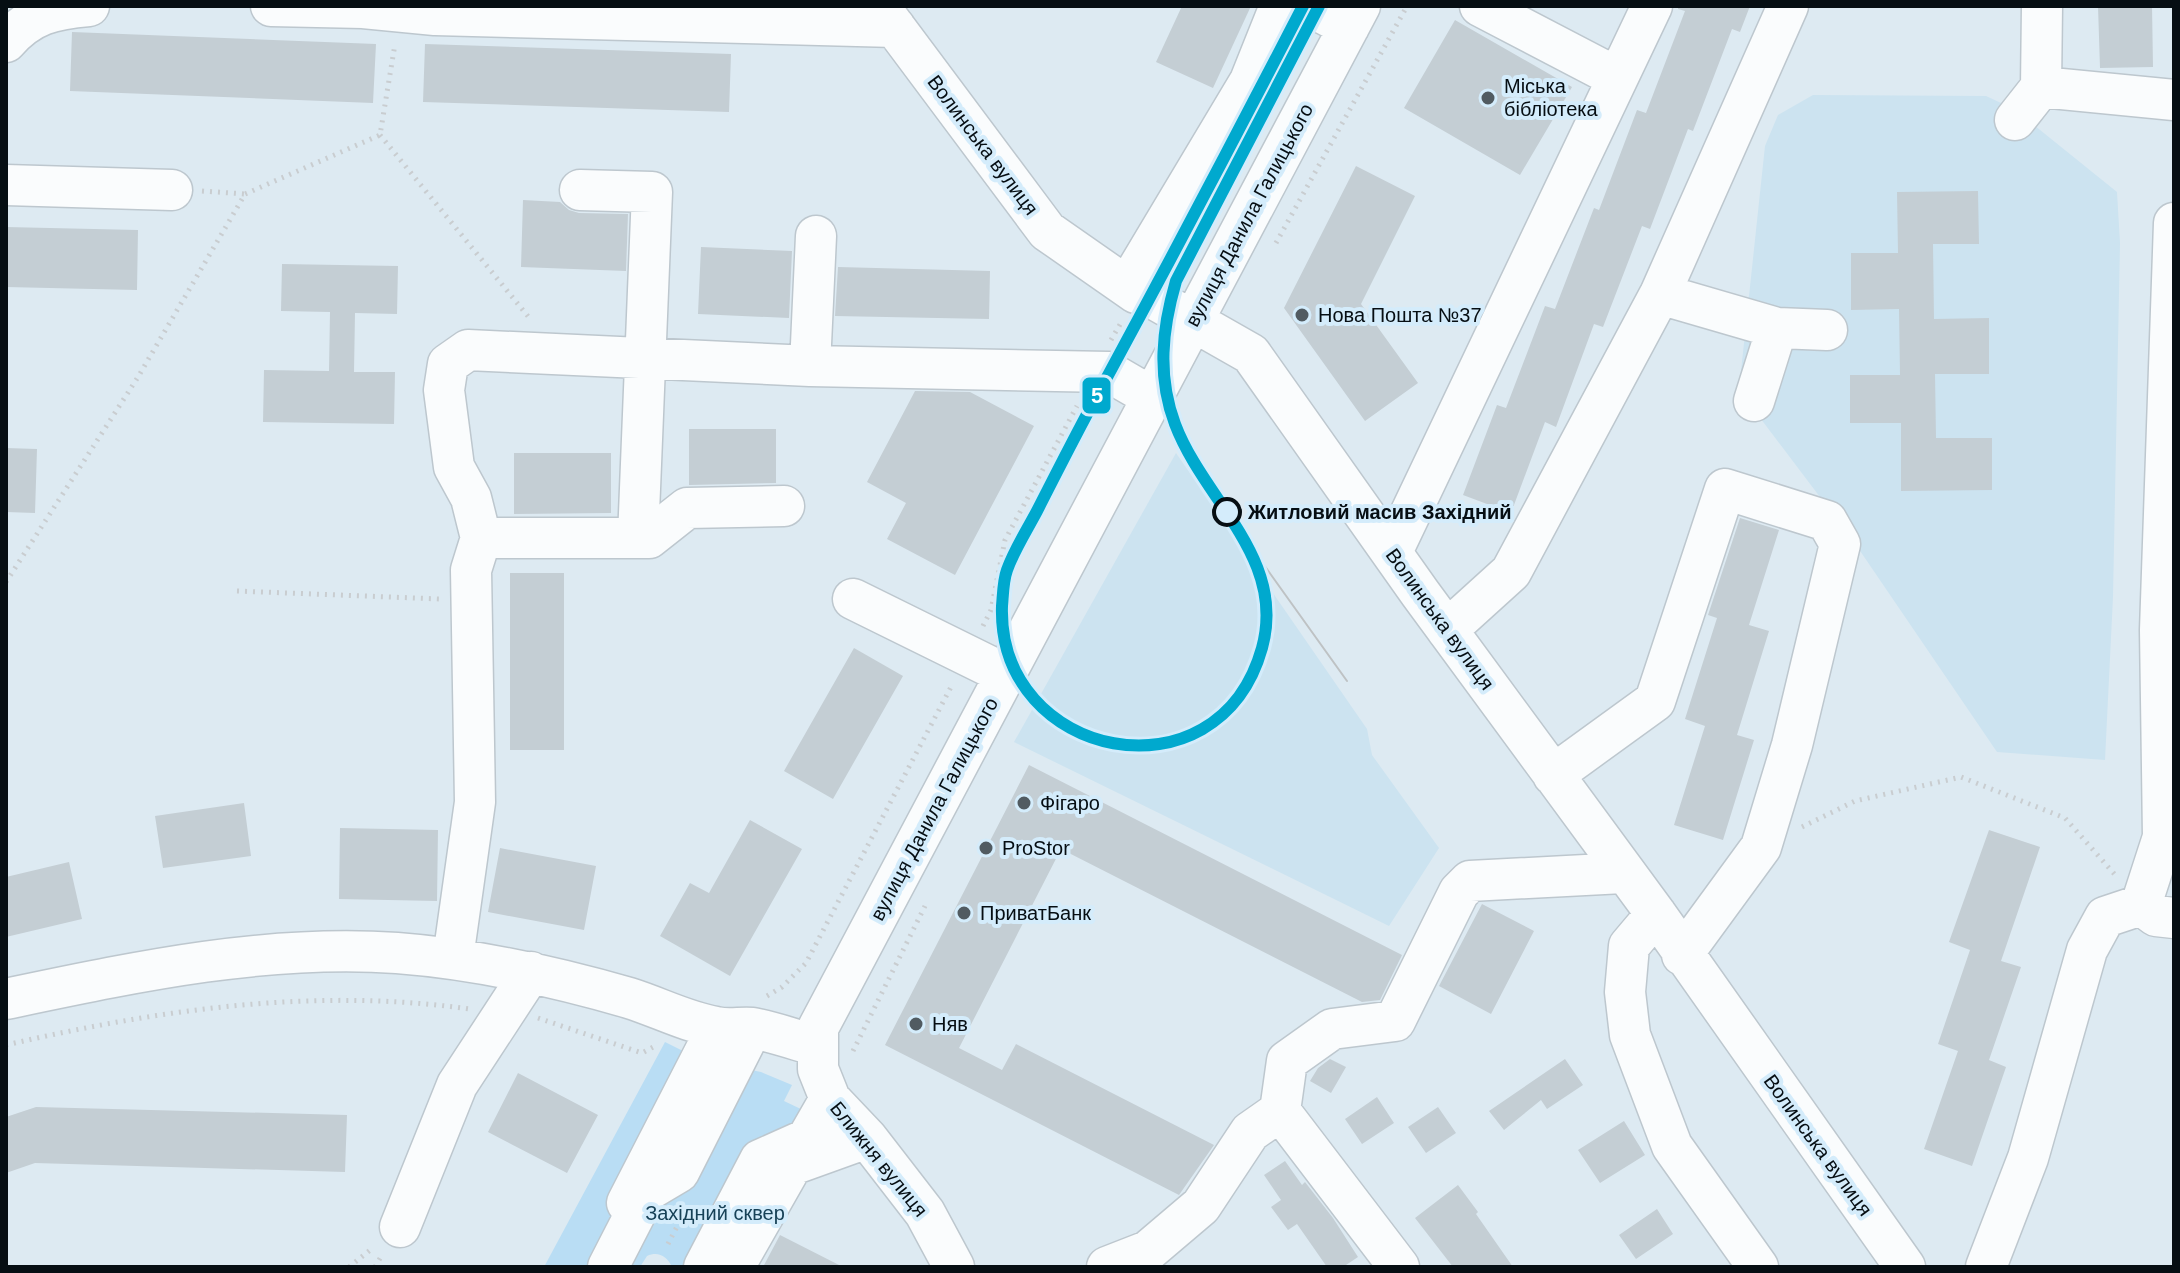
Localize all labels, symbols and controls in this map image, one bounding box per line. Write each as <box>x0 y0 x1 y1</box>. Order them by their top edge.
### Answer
street label: Волинська вулиця <box>923 71 1043 219</box>
place label: Міська бібліотека <box>1504 75 1599 120</box>
marker: Міська бібліотека <box>1479 89 1497 107</box>
street label: вулиця Данила Галицького <box>1181 100 1317 330</box>
place label: Нова Пошта №37 <box>1318 304 1482 326</box>
marker: Нова Пошта №37 <box>1293 306 1311 324</box>
line badge: 5 <box>1081 376 1112 415</box>
text: 5 <box>1091 383 1103 408</box>
marker: Житловий масив Західний <box>1213 498 1241 526</box>
place label: Житловий масив Західний <box>1247 501 1512 523</box>
street label: Волинська вулиця <box>1381 544 1499 694</box>
street label: вулиця Данила Галицького <box>866 694 1002 924</box>
place label: Фігаро <box>1040 792 1100 814</box>
marker: Фігаро <box>1015 794 1033 812</box>
place label: ProStor <box>1002 837 1070 859</box>
marker: ProStor <box>977 839 995 857</box>
place label: ПриватБанк <box>980 902 1091 924</box>
marker: ПриватБанк <box>955 904 973 922</box>
place label: Няв <box>932 1013 968 1035</box>
marker: Няв <box>907 1015 925 1033</box>
street label: Волинська вулиця <box>1759 1070 1877 1220</box>
street label: Ближня вулиця <box>826 1097 932 1221</box>
park label: Західний сквер <box>645 1202 785 1224</box>

